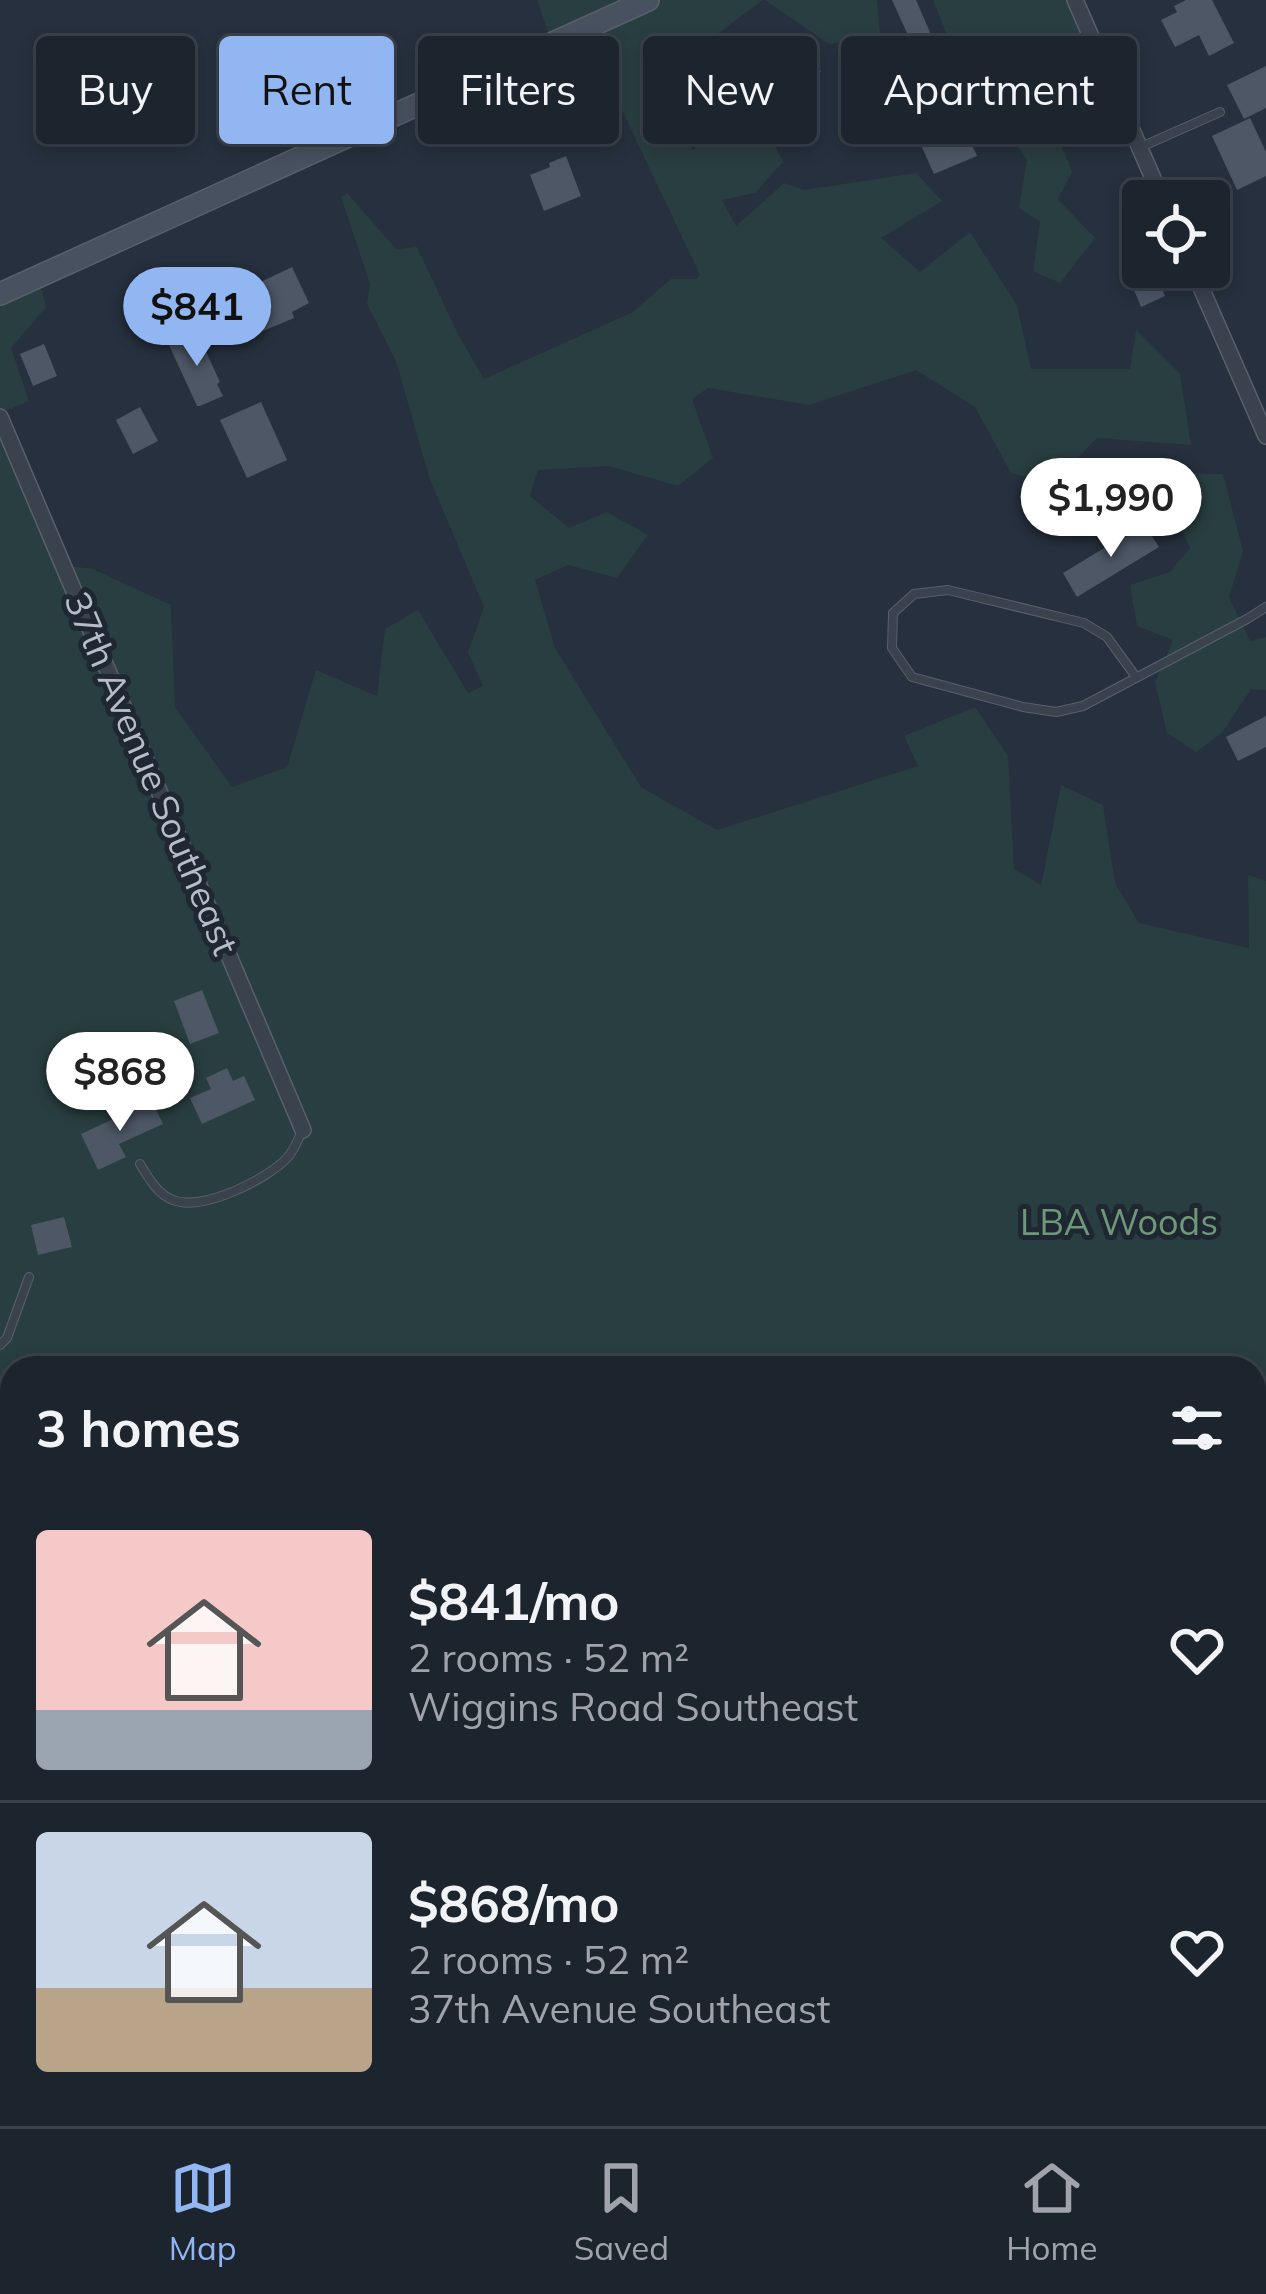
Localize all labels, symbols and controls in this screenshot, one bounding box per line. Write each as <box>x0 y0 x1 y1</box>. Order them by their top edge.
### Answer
chip: Buy <box>36 36 195 144</box>
chip: Rent <box>219 36 394 144</box>
chip: Filters <box>418 36 619 144</box>
chip: New <box>643 36 817 144</box>
chip: Apartment <box>841 36 1137 144</box>
map controls <box>1122 180 1230 288</box>
button: locate <box>1122 180 1230 288</box>
pin: $841 <box>126 267 268 369</box>
text: $841 <box>150 281 244 330</box>
pin: $1,990 <box>1013 458 1209 560</box>
text: $1,990 <box>1048 472 1174 521</box>
street label: 37th Avenue Southeast <box>55 585 249 961</box>
pin: $868 <box>49 1032 191 1134</box>
text: $868 <box>73 1046 167 1095</box>
park label: LBA Woods <box>1020 1199 1218 1244</box>
icon: filters <box>1164 1395 1230 1461</box>
text: 3 homes <box>36 1396 241 1460</box>
text: $841/mo <box>408 1569 620 1633</box>
icon: home <box>132 1578 276 1722</box>
icon: heart <box>1164 1617 1230 1683</box>
text: 2 rooms · 52 m² <box>408 1633 689 1682</box>
text: Wiggins Road Southeast <box>408 1682 858 1731</box>
text: $868/mo <box>408 1871 620 1935</box>
icon: home <box>132 1880 276 2024</box>
icon: heart <box>1164 1919 1230 1985</box>
text: 2 rooms · 52 m² <box>408 1935 689 1984</box>
text: 37th Avenue Southeast <box>408 1984 831 2033</box>
tab: Map <box>169 2155 237 2268</box>
tab: Saved <box>574 2155 669 2268</box>
tab: Home <box>1006 2155 1097 2268</box>

